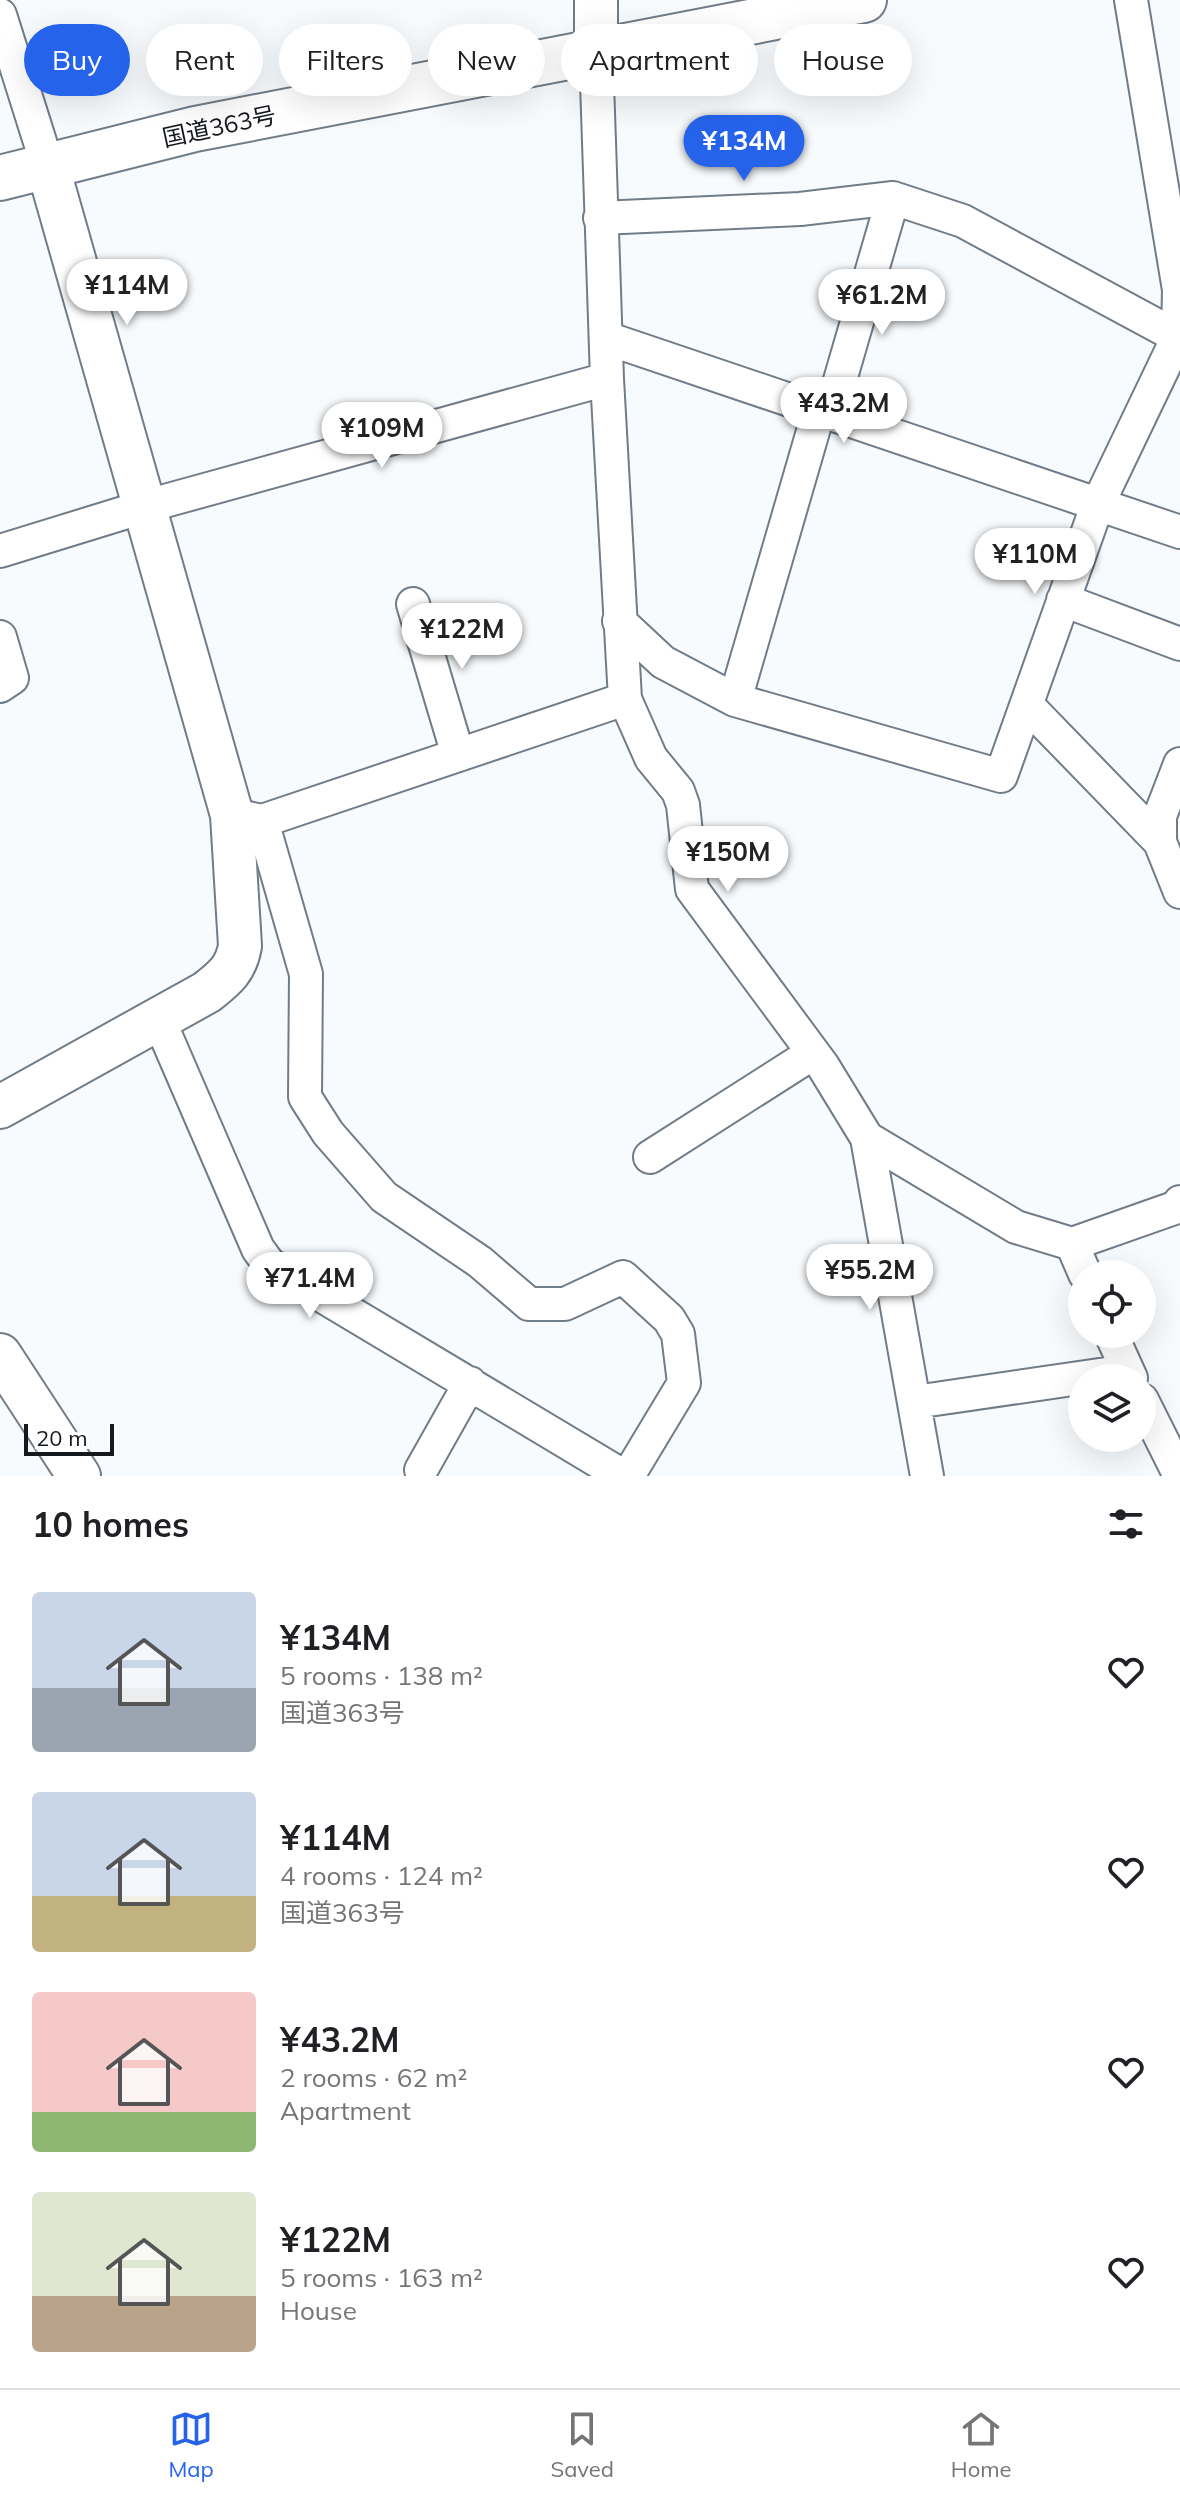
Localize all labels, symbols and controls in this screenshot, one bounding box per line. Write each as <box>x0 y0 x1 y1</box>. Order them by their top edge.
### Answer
chip: Buy <box>24 24 130 96</box>
chip: Rent <box>146 24 263 96</box>
chip: Filters <box>279 24 412 96</box>
chip: New <box>428 24 545 96</box>
chip: Apartment <box>561 24 758 96</box>
chip: House <box>774 24 912 96</box>
street label: 国道363号 <box>160 99 278 153</box>
pin: ¥134M <box>688 115 800 183</box>
text: ¥134M <box>701 124 787 157</box>
pin: ¥114M <box>71 259 183 327</box>
text: ¥114M <box>84 268 170 301</box>
pin: ¥61.2M <box>817 269 947 337</box>
text: ¥61.2M <box>836 278 928 311</box>
pin: ¥43.2M <box>779 377 909 445</box>
text: ¥43.2M <box>798 386 890 419</box>
pin: ¥109M <box>326 402 438 470</box>
text: ¥109M <box>339 411 425 444</box>
pin: ¥110M <box>979 528 1091 596</box>
text: ¥110M <box>992 537 1078 570</box>
pin: ¥122M <box>406 603 518 671</box>
text: ¥122M <box>419 612 505 645</box>
pin: ¥150M <box>672 826 784 894</box>
text: ¥150M <box>685 835 771 868</box>
pin: ¥55.2M <box>805 1244 935 1312</box>
pin: ¥71.4M <box>245 1252 375 1320</box>
text: ¥55.2M <box>824 1253 916 1286</box>
map controls <box>1068 1260 1156 1452</box>
button: locate <box>1068 1260 1156 1348</box>
text: ¥71.4M <box>264 1261 356 1294</box>
button: layers <box>1068 1364 1156 1452</box>
scale bar <box>24 1420 114 1456</box>
text: 20 m <box>36 1424 87 1452</box>
icon: filters <box>1104 1502 1148 1546</box>
text: 10 homes <box>32 1503 189 1546</box>
text: ¥134M <box>280 1616 391 1659</box>
icon: home <box>96 1624 192 1720</box>
icon: heart <box>1104 1650 1148 1694</box>
text: 5 rooms · 138 m² <box>280 1659 483 1692</box>
text: 国道363号 <box>280 1696 405 1729</box>
text: ¥114M <box>280 1816 391 1859</box>
icon: home <box>96 1824 192 1920</box>
icon: heart <box>1104 1850 1148 1894</box>
text: 4 rooms · 124 m² <box>280 1859 483 1892</box>
text: 国道363号 <box>280 1896 405 1929</box>
text: ¥43.2M <box>280 2018 400 2061</box>
icon: home <box>96 2024 192 2120</box>
icon: heart <box>1104 2050 1148 2094</box>
text: 2 rooms · 62 m² <box>280 2061 467 2094</box>
text: Apartment <box>280 2094 411 2127</box>
text: ¥122M <box>280 2218 391 2261</box>
icon: home <box>96 2224 192 2320</box>
icon: heart <box>1104 2250 1148 2294</box>
text: 5 rooms · 163 m² <box>280 2261 483 2294</box>
text: House <box>280 2294 357 2327</box>
tab: Map <box>168 2407 214 2483</box>
tab: Saved <box>551 2407 614 2483</box>
tab: Home <box>951 2407 1012 2483</box>

